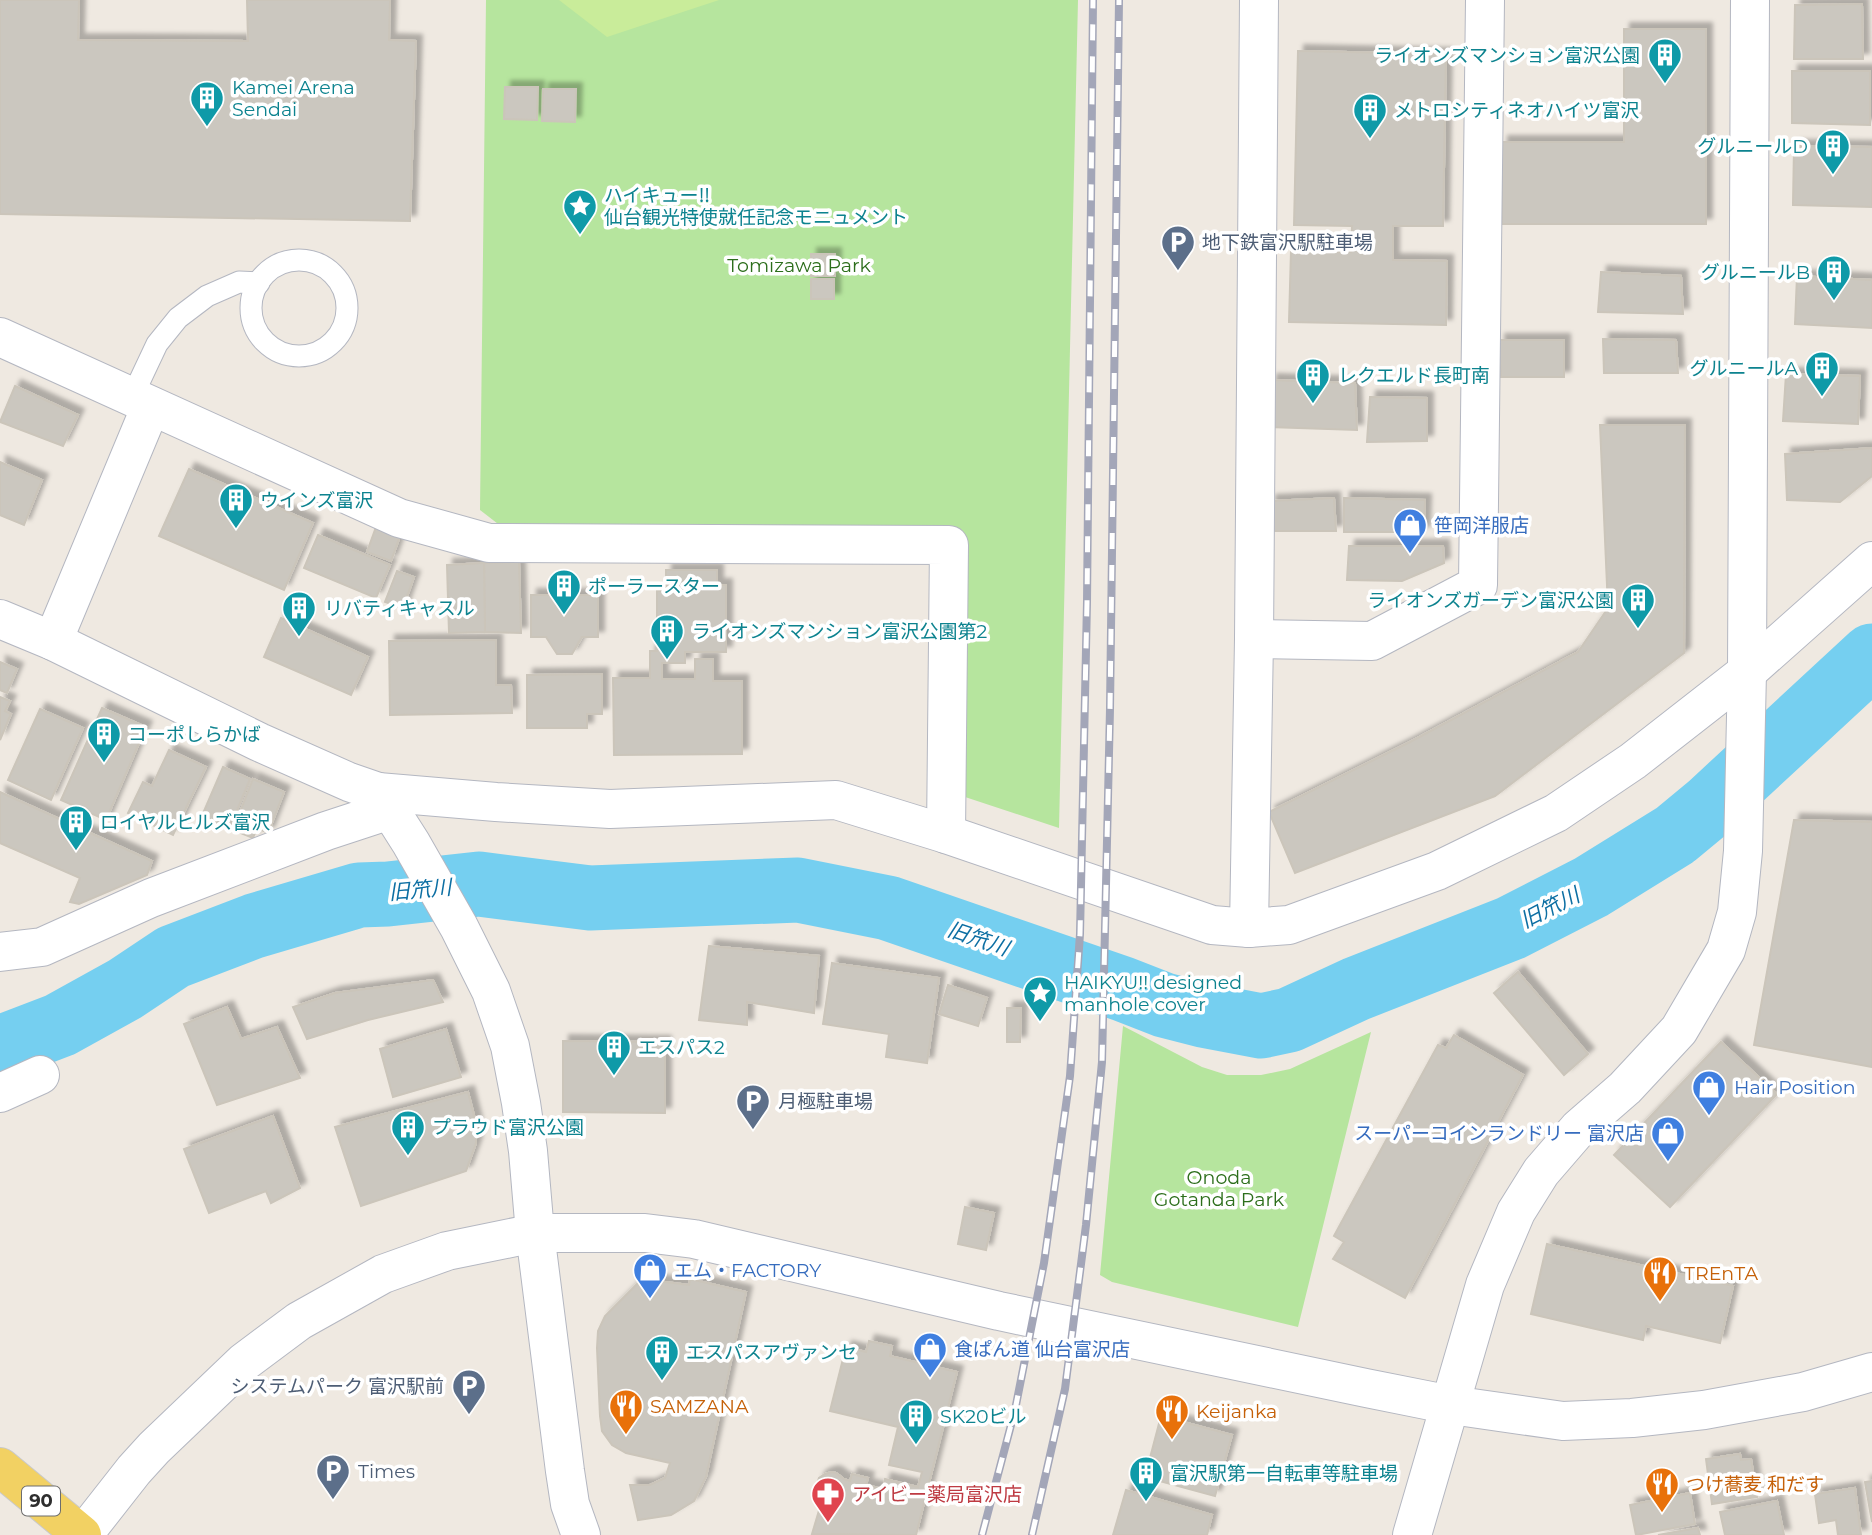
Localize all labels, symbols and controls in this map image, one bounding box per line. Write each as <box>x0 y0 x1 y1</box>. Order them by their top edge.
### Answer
building icon: ライオンズマンション富沢公園 <box>1646 36 1684 85</box>
place label: ライオンズマンション富沢公園 <box>1374 44 1640 67</box>
place label: Kamei Arena Sendai <box>232 76 355 121</box>
building icon: Kamei Arena Sendai <box>188 79 226 128</box>
building icon: メトロシティネオハイツ富沢 <box>1351 91 1389 140</box>
place label: メトロシティネオハイツ富沢 <box>1394 99 1639 122</box>
building icon: グルニールD <box>1814 127 1852 176</box>
place label: グルニールD <box>1697 135 1808 158</box>
place label: ハイキュー‼ 仙台観光特使就任記念モニュメント <box>604 184 908 229</box>
place icon: ハイキュー‼ 仙台観光特使就任記念モニュメント <box>561 187 599 236</box>
parking icon: 地下鉄富沢駅駐車場 <box>1159 223 1197 272</box>
place label: 地下鉄富沢駅駐車場 <box>1202 231 1373 254</box>
building icon: グルニールB <box>1815 253 1853 302</box>
park label: Tomizawa Park <box>727 254 871 277</box>
place label: グルニールB <box>1701 261 1810 284</box>
building icon: グルニールA <box>1803 349 1841 398</box>
building icon: レクエルド長町南 <box>1294 356 1332 405</box>
place label: グルニールA <box>1689 357 1798 380</box>
place label: レクエルド長町南 <box>1338 364 1490 387</box>
building icon: ウインズ富沢 <box>217 481 255 530</box>
place label: ウインズ富沢 <box>260 489 374 512</box>
shop icon: 笹岡洋服店 <box>1391 506 1429 555</box>
place label: 笹岡洋服店 <box>1434 514 1529 537</box>
building icon: ポーラースター <box>545 567 583 616</box>
place label: ポーラースター <box>588 575 720 598</box>
building icon: ライオンズガーデン富沢公園 <box>1619 581 1657 630</box>
building icon: リバティキャスル <box>280 589 318 638</box>
place label: ライオンズガーデン富沢公園 <box>1367 589 1614 612</box>
place label: リバティキャスル <box>324 597 475 620</box>
building icon: ライオンズマンション富沢公園第2 <box>648 612 686 661</box>
place label: ライオンズマンション富沢公園第2 <box>692 620 988 643</box>
building icon: コーポしらかば <box>85 715 123 764</box>
place label: コーポしらかば <box>128 723 261 746</box>
building icon: ロイヤルヒルズ富沢 <box>57 803 95 852</box>
place label: ロイヤルヒルズ富沢 <box>100 811 270 834</box>
water label: 旧笊川 <box>387 874 454 905</box>
water label: 旧笊川 <box>1516 881 1585 933</box>
water label: 旧笊川 <box>944 916 1014 961</box>
place label: HAIKYU!! designed manhole cover <box>1064 971 1242 1016</box>
place icon: HAIKYU!! designed manhole cover <box>1021 974 1059 1023</box>
building icon: エスパス2 <box>595 1028 633 1077</box>
place label: エスパス2 <box>638 1036 725 1059</box>
shop icon: Hair Position <box>1690 1068 1728 1117</box>
place label: Hair Position <box>1734 1076 1855 1099</box>
parking icon: 月極駐車場 <box>734 1082 772 1131</box>
place label: 月極駐車場 <box>778 1090 873 1113</box>
building icon: プラウド富沢公園 <box>389 1108 427 1157</box>
shop icon: スーパーコインランドリー 富沢店 <box>1649 1114 1687 1163</box>
place label: プラウド富沢公園 <box>432 1116 584 1139</box>
place label: スーパーコインランドリー 富沢店 <box>1354 1122 1644 1145</box>
park label: Onoda Gotanda Park <box>1154 1166 1285 1211</box>
shop icon: エム・FACTORY <box>631 1251 669 1300</box>
restaurant icon: TREnTA <box>1641 1254 1679 1303</box>
place label: エム・FACTORY <box>674 1259 822 1282</box>
place label: TREnTA <box>1684 1262 1758 1285</box>
shop icon: 食ぱん道 仙台富沢店 <box>911 1330 949 1379</box>
building icon: エスパスアヴァンセ <box>643 1333 681 1382</box>
place label: 食ぱん道 仙台富沢店 <box>954 1338 1130 1361</box>
place label: エスパスアヴァンセ <box>686 1341 857 1364</box>
parking icon: システムパーク 富沢駅前 <box>450 1367 488 1416</box>
place label: システムパーク 富沢駅前 <box>231 1375 444 1398</box>
restaurant icon: SAMZANA <box>607 1387 645 1436</box>
restaurant icon: Keijanka <box>1153 1392 1191 1441</box>
place label: SAMZANA <box>650 1395 749 1418</box>
building icon: SK20ビル <box>897 1397 935 1446</box>
place label: Keijanka <box>1196 1400 1277 1423</box>
place label: SK20ビル <box>940 1405 1027 1428</box>
parking icon: Times <box>314 1452 352 1501</box>
building icon: 富沢駅第一自転車等駐車場 <box>1127 1454 1165 1503</box>
place label: Times <box>358 1460 415 1483</box>
place label: 富沢駅第一自転車等駐車場 <box>1170 1462 1398 1485</box>
restaurant icon: つけ蕎麦 和だす <box>1643 1465 1681 1514</box>
place label: つけ蕎麦 和だす <box>1686 1473 1824 1496</box>
pharmacy icon: アイビー薬局富沢店 <box>809 1475 847 1524</box>
place label: アイビー薬局富沢店 <box>852 1483 1022 1506</box>
road number: 90 <box>22 1486 60 1516</box>

